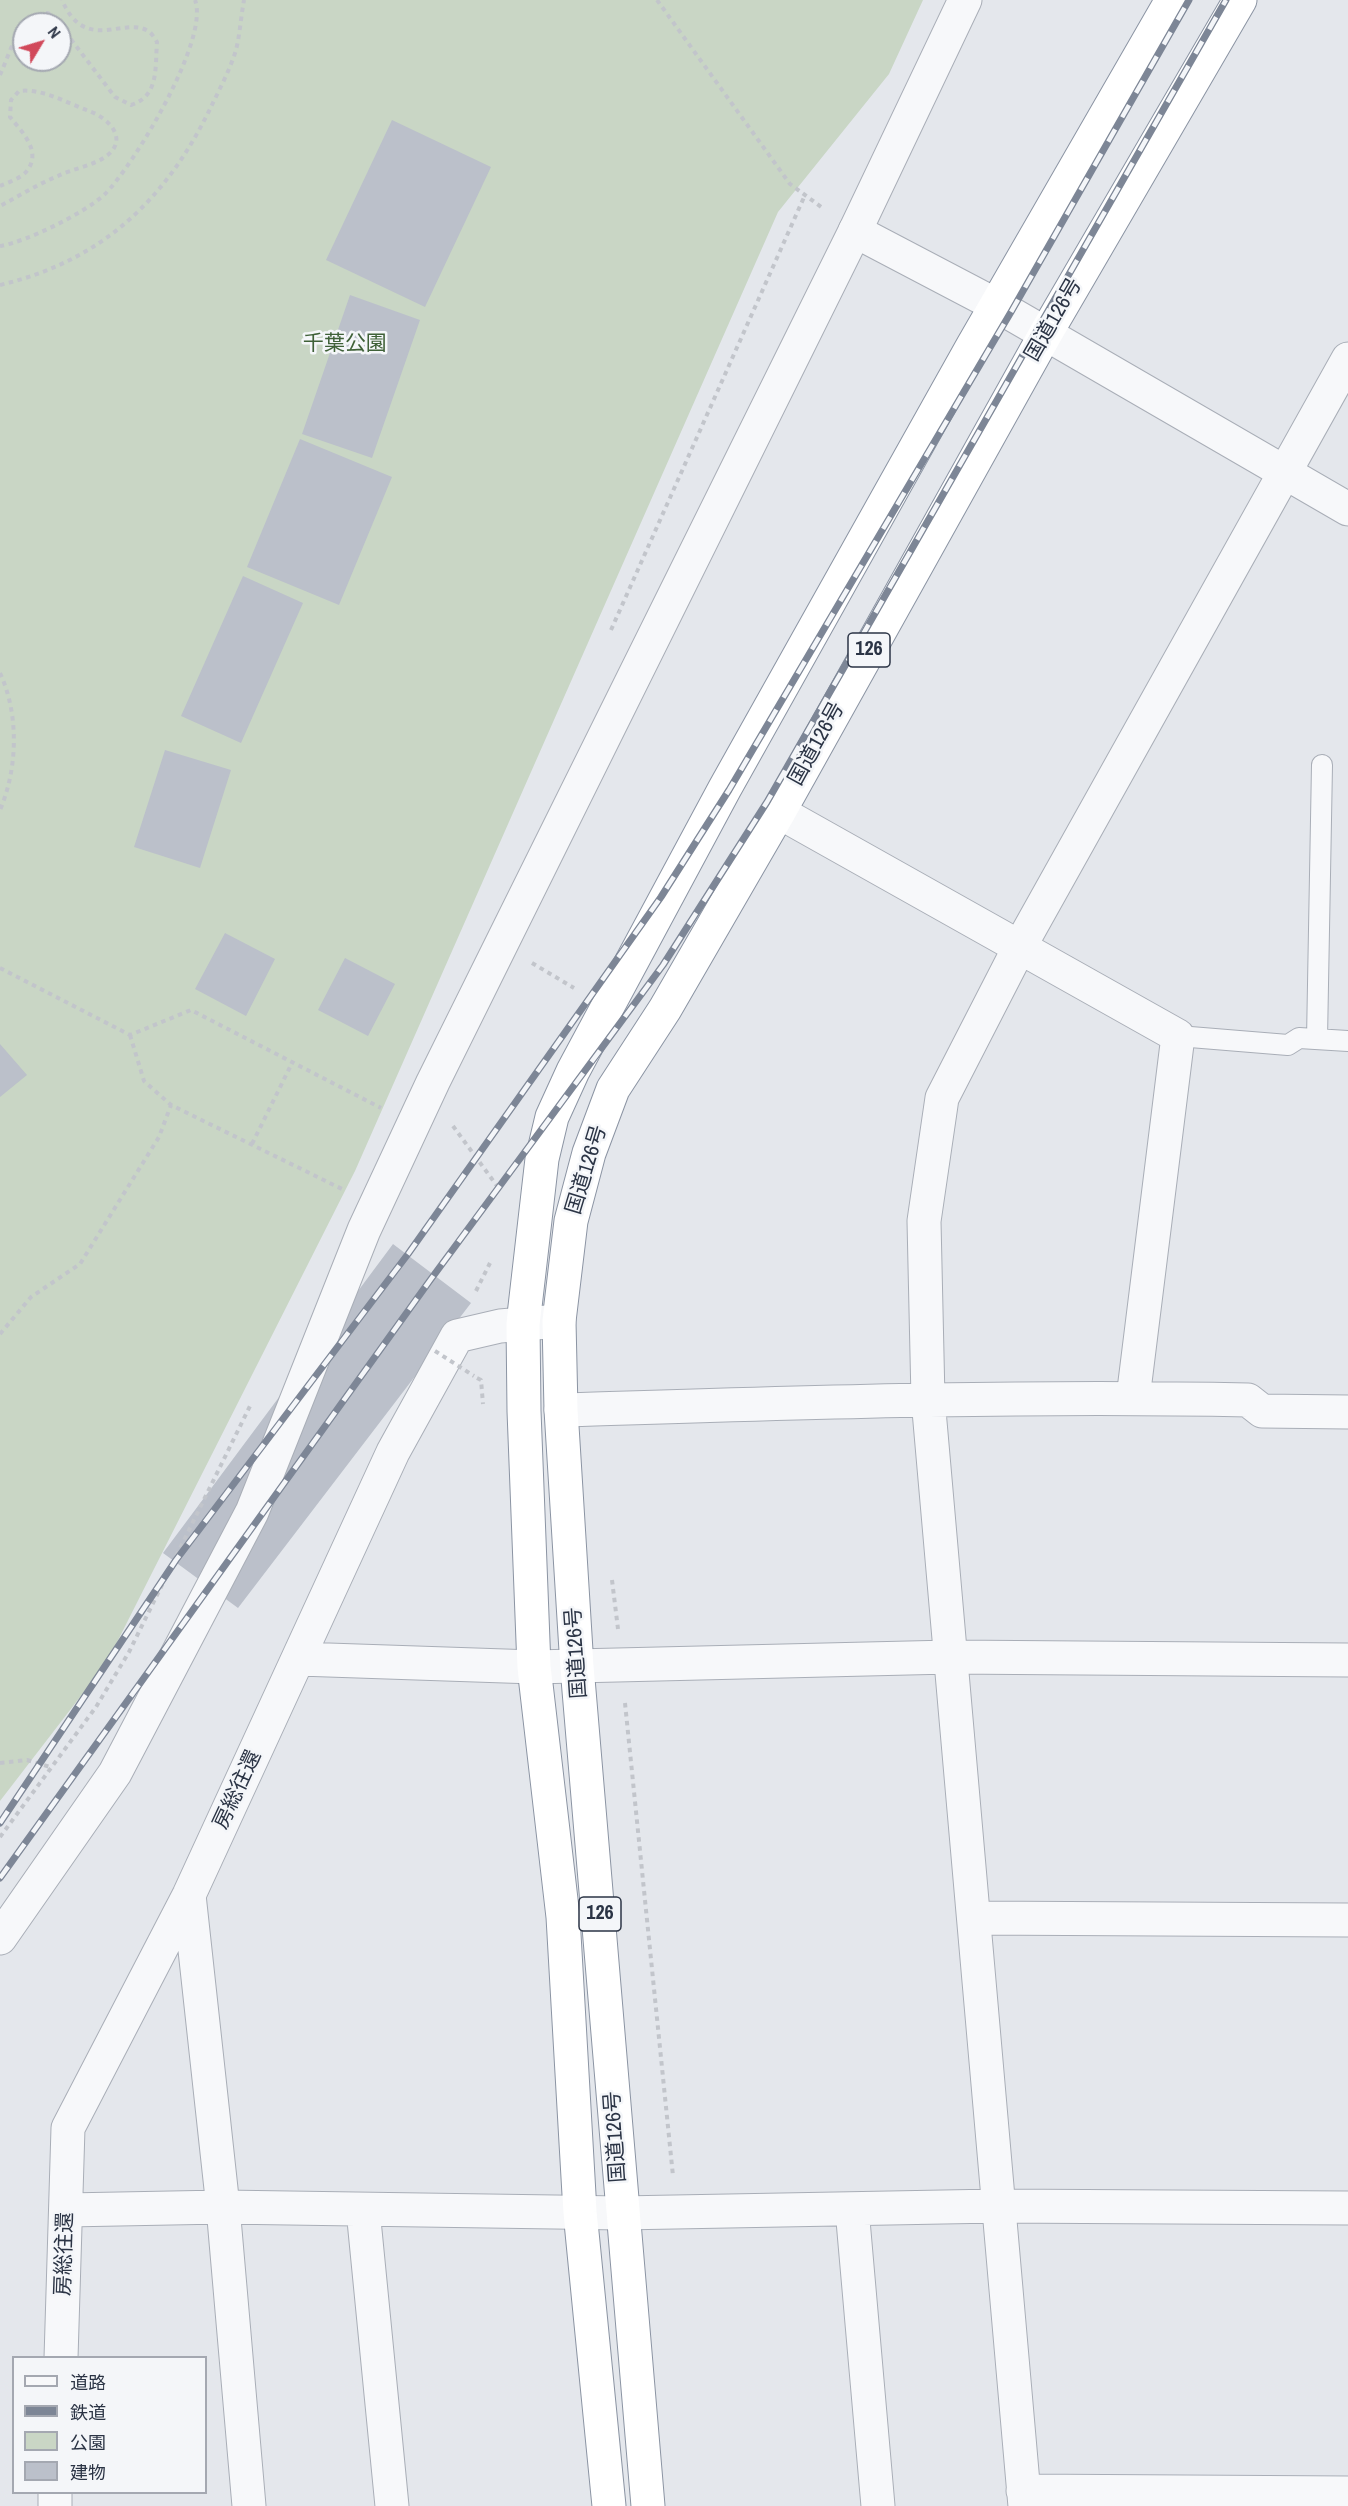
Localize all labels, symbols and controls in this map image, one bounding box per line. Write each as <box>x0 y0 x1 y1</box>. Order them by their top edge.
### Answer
north arrow <box>12 12 72 72</box>
text: N <box>43 22 66 43</box>
street label: 国道126号 <box>1020 274 1088 366</box>
park label: 千葉公園 <box>303 331 387 357</box>
road number: 126 <box>848 633 890 667</box>
street label: 国道126号 <box>784 698 850 790</box>
street label: 国道126号 <box>562 1122 612 1218</box>
street label: 国道126号 <box>561 1606 593 1700</box>
street label: 房総往還 <box>209 1747 267 1833</box>
road number: 126 <box>579 1897 621 1931</box>
street label: 国道126号 <box>600 2090 632 2184</box>
street label: 房総往還 <box>51 2212 79 2296</box>
legend <box>12 2356 207 2494</box>
text: 道路 <box>70 2370 106 2395</box>
text: 鉄道 <box>70 2400 106 2425</box>
text: 公園 <box>70 2430 106 2455</box>
text: 建物 <box>70 2460 106 2485</box>

